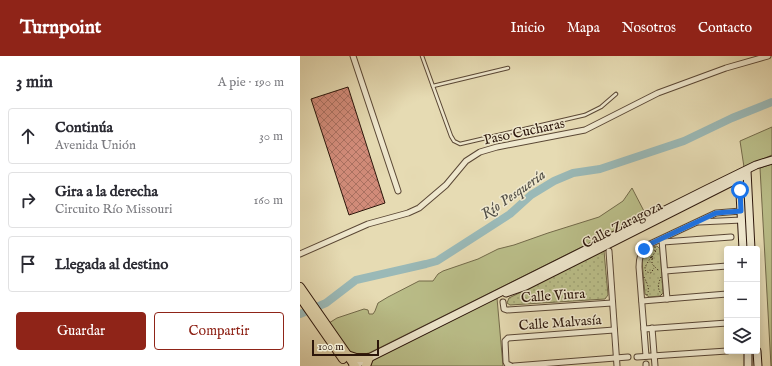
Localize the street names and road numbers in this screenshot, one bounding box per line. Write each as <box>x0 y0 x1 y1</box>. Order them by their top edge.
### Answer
street label: Paso Cucharas <box>482 115 566 149</box>
street label: Calle Zaragoza <box>579 197 667 253</box>
street label: Calle Viura <box>520 285 587 307</box>
street label: Calle Malvasía <box>518 311 603 335</box>

